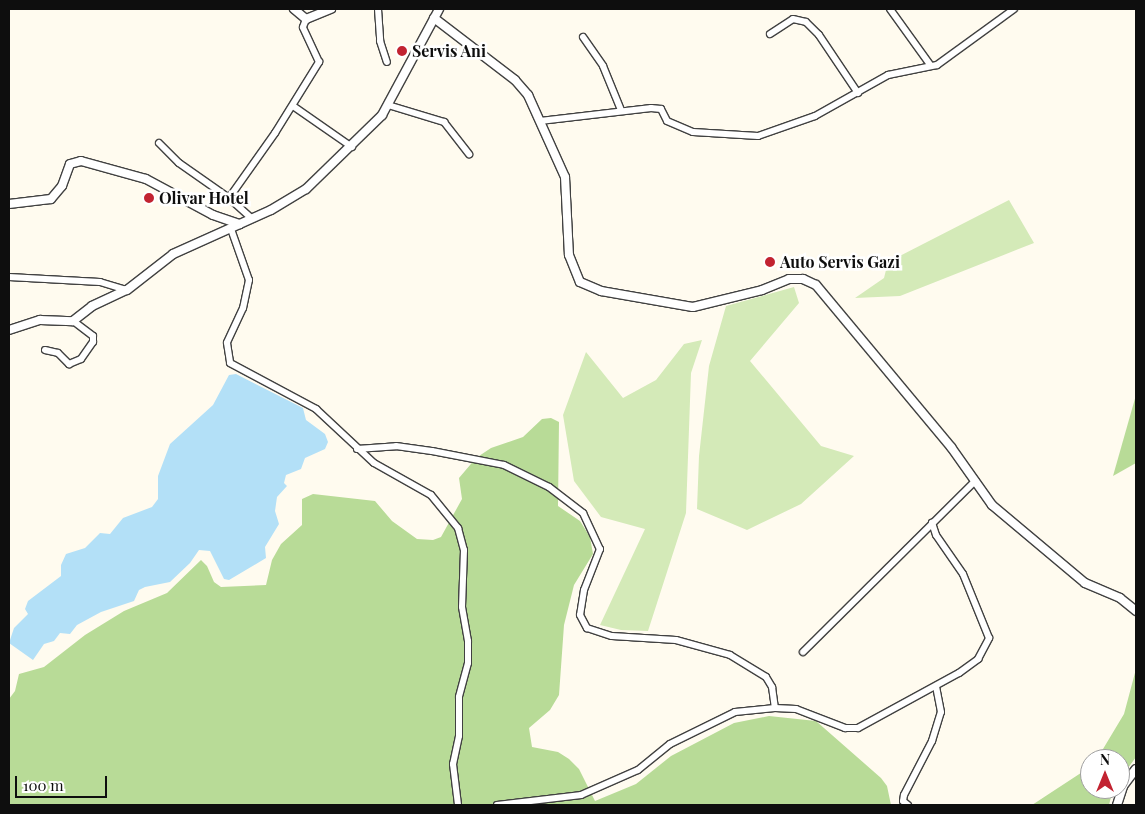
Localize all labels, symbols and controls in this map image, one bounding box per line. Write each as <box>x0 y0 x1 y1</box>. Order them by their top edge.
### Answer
place label: Servis Ani <box>412 41 487 61</box>
marker: Servis Ani <box>396 45 408 57</box>
place label: Olivar Hotel <box>159 188 249 208</box>
marker: Olivar Hotel <box>143 192 155 204</box>
place label: Auto Servis Gazi <box>780 252 900 272</box>
marker: Auto Servis Gazi <box>764 256 776 268</box>
north arrow <box>1080 749 1130 799</box>
text: N <box>1100 750 1110 769</box>
scale bar <box>18 766 110 798</box>
text: 100 m <box>23 775 64 795</box>

